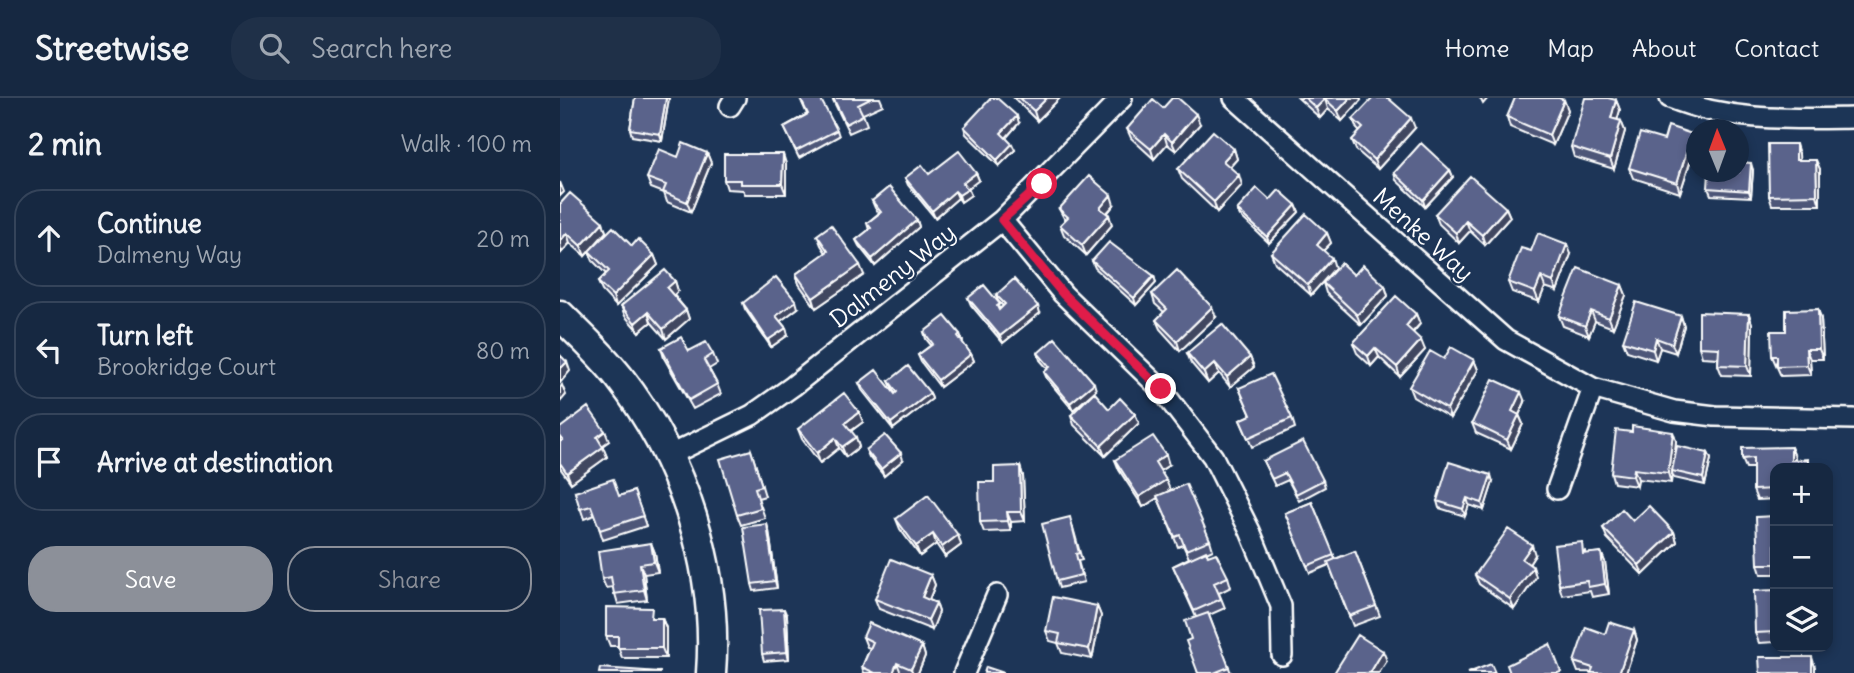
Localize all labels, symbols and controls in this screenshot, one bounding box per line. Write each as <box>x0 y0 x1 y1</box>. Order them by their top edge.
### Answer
search box <box>231 17 721 80</box>
text: Streetwise <box>35 27 189 69</box>
icon: search <box>255 29 293 67</box>
text: Search here <box>311 32 452 65</box>
text: Home <box>1445 33 1509 63</box>
text: Map <box>1547 33 1594 63</box>
text: About <box>1632 33 1696 63</box>
text: Contact <box>1734 33 1819 63</box>
north arrow <box>1686 119 1749 182</box>
text: 2 min <box>28 125 102 163</box>
text: Walk · 100 m <box>401 129 532 158</box>
route start <box>1026 168 1057 199</box>
street label: Menke Way <box>1367 181 1480 287</box>
text: Continue <box>97 207 202 240</box>
street label: Dalmeny Way <box>823 217 961 334</box>
icon: ahead <box>30 219 68 257</box>
text: 20 m <box>477 224 530 253</box>
text: Dalmeny Way <box>97 240 242 269</box>
text: Turn left <box>97 319 193 352</box>
icon: left <box>30 331 68 369</box>
text: 80 m <box>476 336 530 365</box>
text: Brookridge Court <box>97 352 276 381</box>
route end <box>1145 373 1176 404</box>
icon: arrive <box>30 443 68 481</box>
text: Arrive at destination <box>97 446 333 479</box>
map controls <box>1770 463 1833 652</box>
button: + <box>1770 463 1833 526</box>
button: − <box>1770 526 1833 589</box>
button: Save <box>28 546 273 612</box>
button: Share <box>287 546 532 612</box>
button: layers <box>1770 589 1833 652</box>

